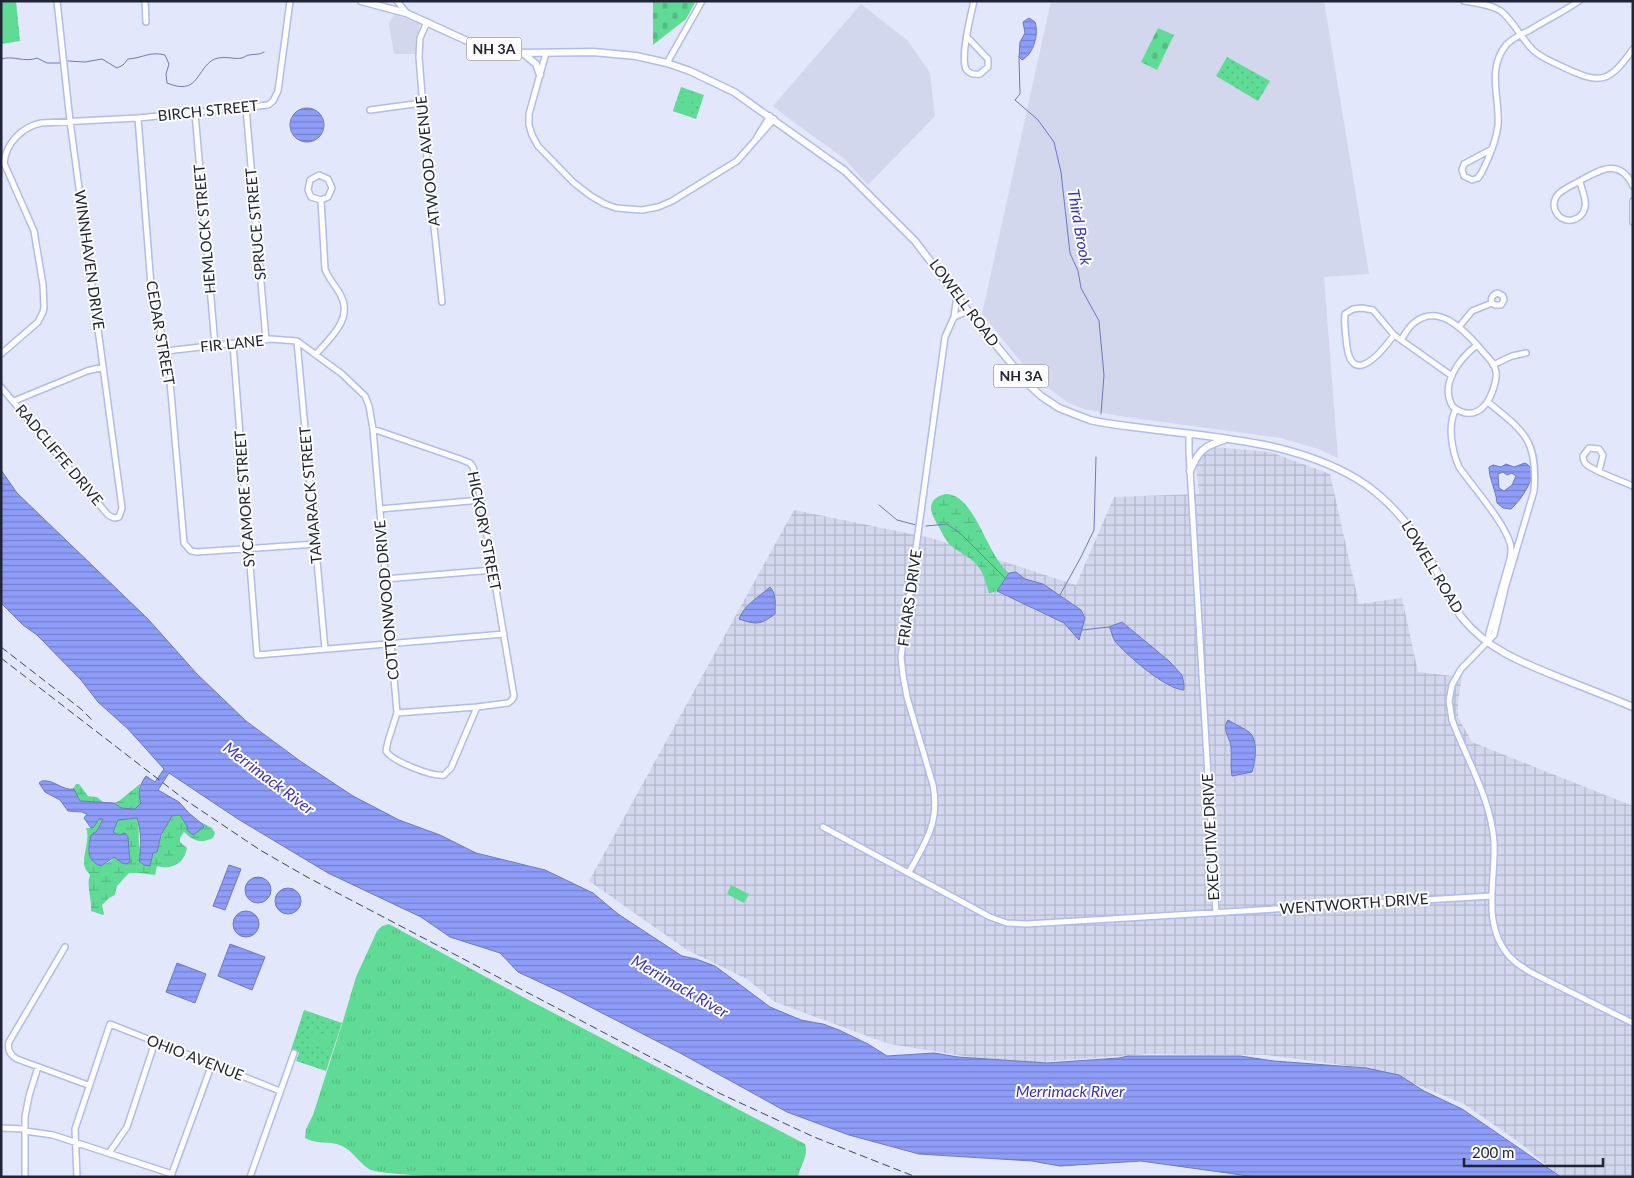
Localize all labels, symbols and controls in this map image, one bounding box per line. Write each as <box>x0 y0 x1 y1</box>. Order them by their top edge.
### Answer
road number: NH 3A <box>466 38 522 61</box>
street label: ATWOOD AVENUE <box>411 95 443 227</box>
street label: BIRCH STREET <box>157 96 259 124</box>
street label: HEMLOCK STREET <box>189 164 219 294</box>
street label: SPRUCE STREET <box>241 167 269 281</box>
water label: Third Brook <box>1064 187 1097 267</box>
street label: WINNHAVEN DRIVE <box>71 189 109 331</box>
street label: LOWELL ROAD <box>926 255 1003 350</box>
street label: CEDAR STREET <box>143 279 179 387</box>
street label: FIR LANE <box>199 331 265 355</box>
road number: NH 3A <box>994 364 1048 388</box>
street label: RADCLIFFE DRIVE <box>12 400 107 508</box>
street label: TAMARACK STREET <box>295 426 325 564</box>
street label: SYCAMORE STREET <box>230 430 258 568</box>
street label: HICKORY STREET <box>465 470 505 592</box>
street label: LOWELL ROAD <box>1398 517 1468 616</box>
street label: COTTONWOOD DRIVE <box>370 519 402 681</box>
street label: FRIARS DRIVE <box>893 548 925 647</box>
water label: Merrimack River <box>220 737 319 818</box>
street label: EXECUTIVE DRIVE <box>1198 773 1222 901</box>
street label: WENTWORTH DRIVE <box>1279 889 1429 917</box>
water label: Merrimack River <box>628 950 733 1021</box>
street label: OHIO AVENUE <box>144 1030 246 1084</box>
water label: Merrimack River <box>1016 1081 1125 1100</box>
scale bar <box>1464 1136 1603 1168</box>
text: 200 m <box>1472 1143 1514 1161</box>

